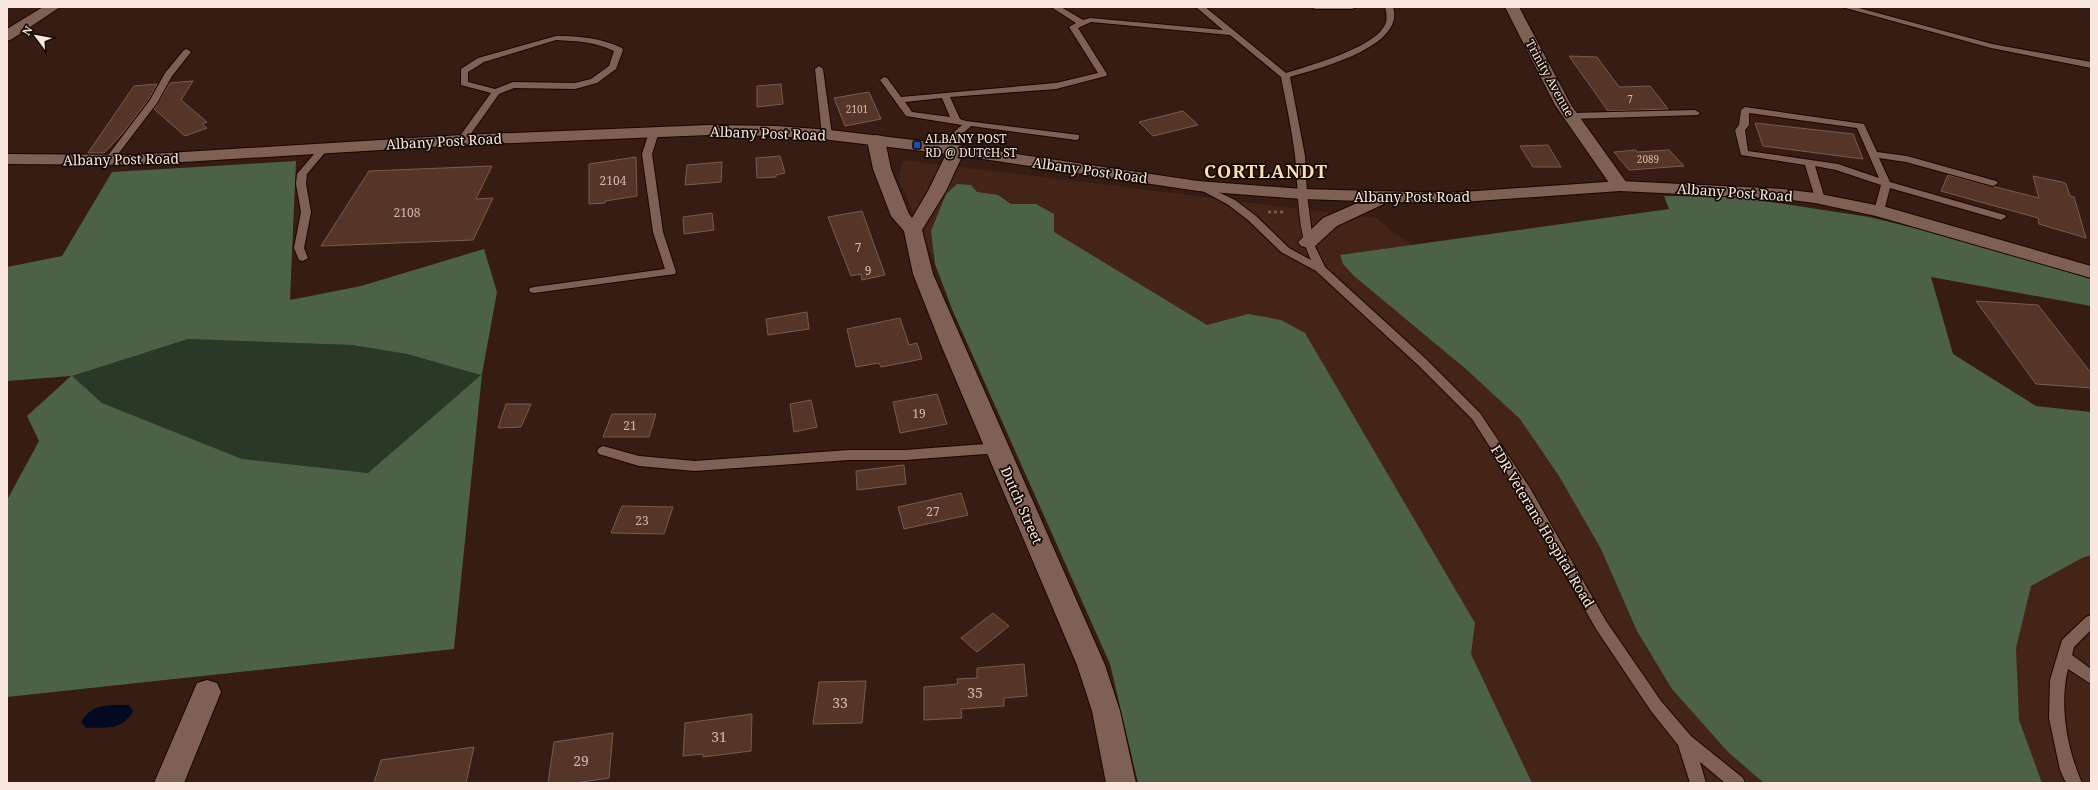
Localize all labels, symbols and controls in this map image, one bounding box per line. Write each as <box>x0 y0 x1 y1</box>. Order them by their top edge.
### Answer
north arrow <box>16 16 56 56</box>
text: N <box>18 23 36 38</box>
street label: Trinity Avenue <box>1522 37 1578 119</box>
house number: 7 <box>1627 92 1633 106</box>
house number: 2101 <box>846 102 868 116</box>
street label: Albany Post Road <box>710 121 827 145</box>
street label: Albany Post Road <box>386 128 503 154</box>
place label: ALBANY POST RD @ DUTCH ST <box>925 130 1018 161</box>
marker: ALBANY POST RD @ DUTCH ST <box>912 140 922 150</box>
street label: Albany Post Road <box>63 148 180 170</box>
house number: 2089 <box>1637 152 1659 166</box>
street label: Albany Post Road <box>1031 153 1149 188</box>
district label: CORTLANDT <box>1204 159 1328 183</box>
house number: 2104 <box>600 172 627 189</box>
street label: Albany Post Road <box>1676 178 1794 206</box>
street label: Albany Post Road <box>1354 187 1470 206</box>
house number: 2108 <box>394 204 421 221</box>
house number: 7 <box>855 239 862 256</box>
house number: 9 <box>865 262 871 279</box>
house number: 19 <box>912 405 926 422</box>
house number: 21 <box>623 417 637 434</box>
street label: FDR Veterans Hospital Road <box>1487 441 1599 611</box>
street label: Dutch Street <box>997 463 1047 547</box>
house number: 27 <box>926 503 940 520</box>
house number: 23 <box>635 512 649 529</box>
house number: 35 <box>967 683 983 702</box>
house number: 33 <box>832 693 848 712</box>
house number: 31 <box>711 727 727 746</box>
house number: 29 <box>573 751 589 770</box>

